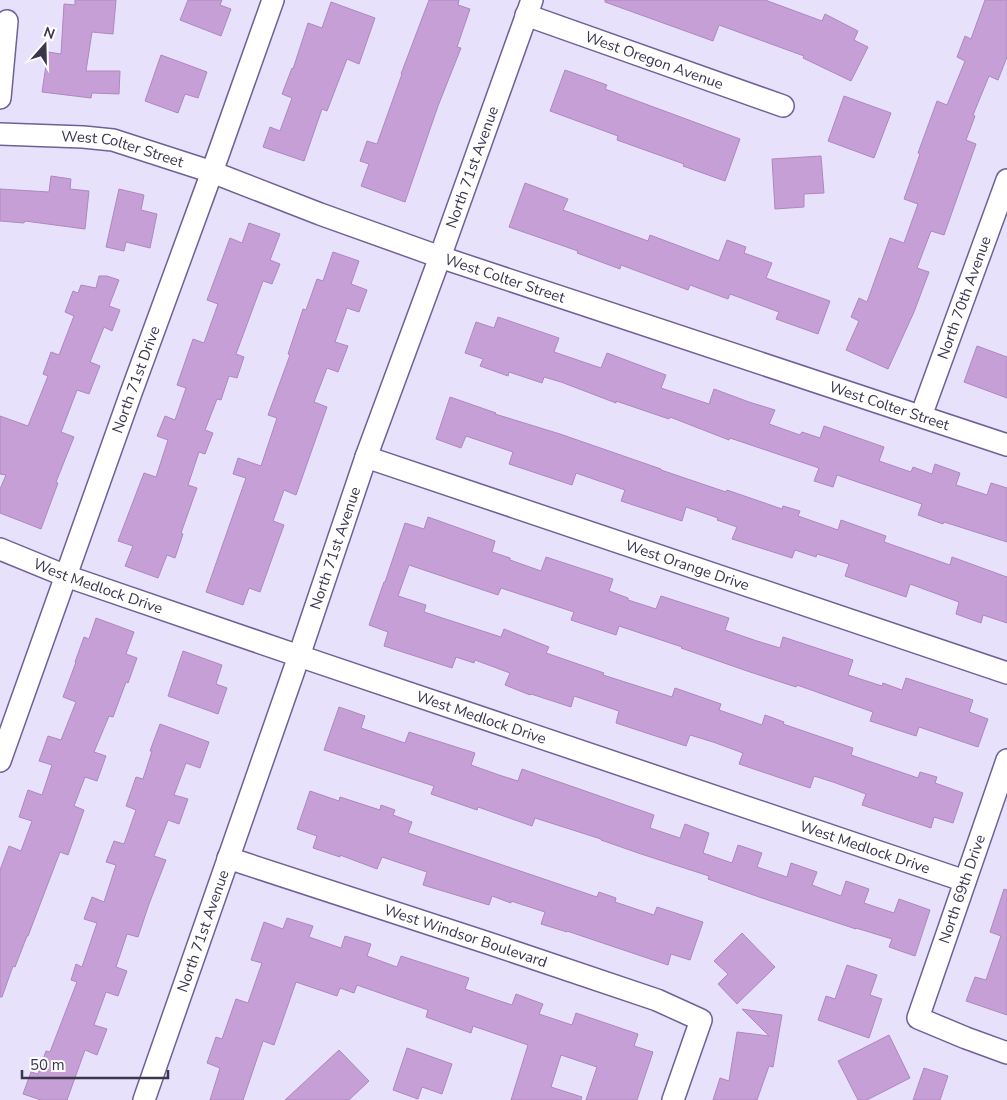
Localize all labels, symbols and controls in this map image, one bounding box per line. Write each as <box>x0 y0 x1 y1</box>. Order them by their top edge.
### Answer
north arrow <box>20 20 70 70</box>
text: N <box>41 23 57 44</box>
street label: West Oregon Avenue <box>582 27 726 94</box>
street label: North 71st Avenue <box>441 103 503 231</box>
street label: West Colter Street <box>61 126 187 172</box>
street label: North 70th Avenue <box>933 233 996 362</box>
street label: West Colter Street <box>442 249 568 308</box>
street label: North 71st Drive <box>107 323 165 436</box>
street label: West Colter Street <box>827 377 953 435</box>
street label: North 71st Avenue <box>305 484 365 612</box>
street label: West Orange Drive <box>623 535 752 595</box>
street label: West Medlock Drive <box>30 554 165 619</box>
street label: West Medlock Drive <box>414 686 549 749</box>
street label: West Medlock Drive <box>797 816 933 878</box>
street label: North 69th Drive <box>934 832 990 946</box>
street label: North 71st Avenue <box>172 867 234 995</box>
street label: West Windsor Boulevard <box>381 900 550 972</box>
scale bar <box>22 1048 169 1080</box>
text: 50 m <box>30 1055 65 1075</box>

